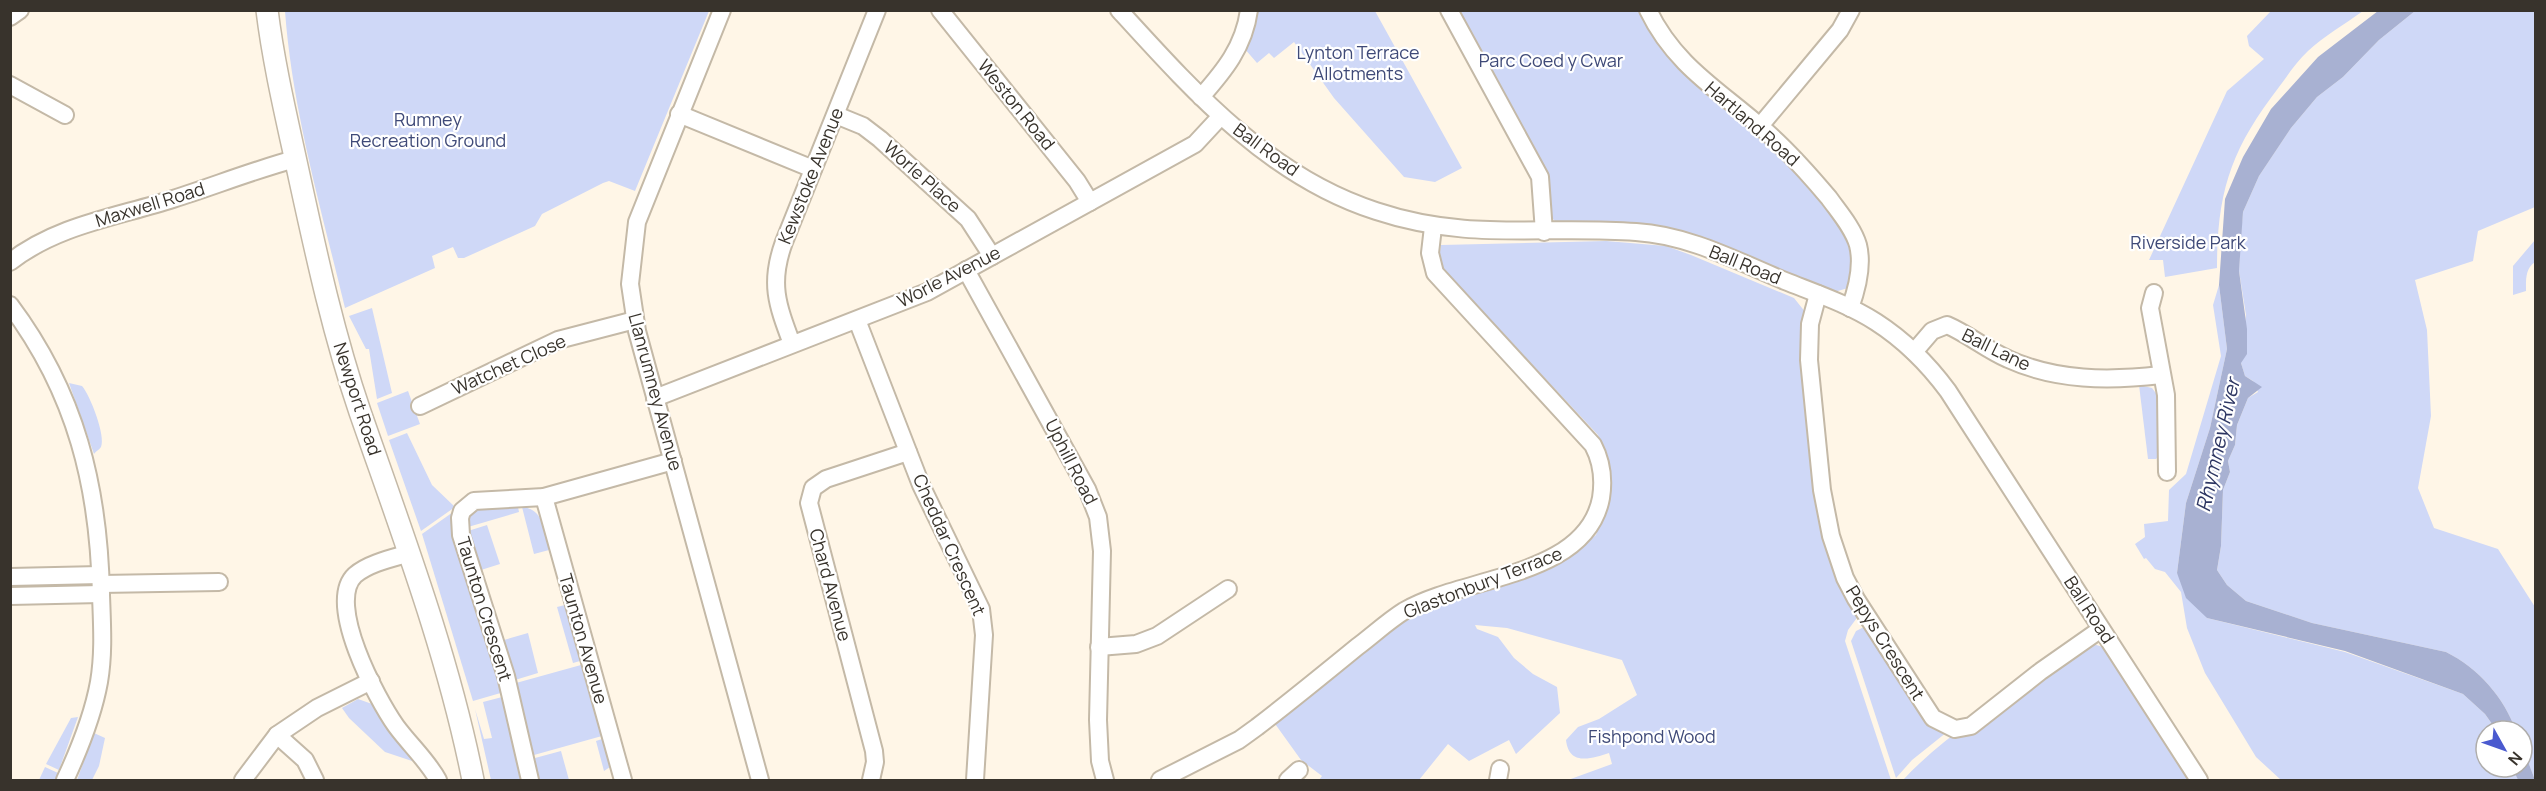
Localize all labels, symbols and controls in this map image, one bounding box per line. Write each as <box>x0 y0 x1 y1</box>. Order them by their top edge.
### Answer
park label: Lynton Terrace Allotments <box>1297 40 1419 85</box>
park label: Parc Coed y Cwar <box>1479 48 1624 72</box>
street label: Weston Road <box>973 54 1061 155</box>
street label: Hartland Road <box>1700 76 1805 171</box>
street label: Kewstoke Avenue <box>772 104 848 247</box>
park label: Rumney Recreation Ground <box>350 107 506 152</box>
street label: Ball Road <box>1229 117 1304 181</box>
street label: Worle Place <box>879 135 967 217</box>
street label: Maxwell Road <box>92 176 207 232</box>
park label: Riverside Park <box>2130 230 2247 254</box>
street label: Ball Road <box>1706 239 1785 289</box>
street label: Worle Avenue <box>893 240 1004 312</box>
street label: Llanrumney Avenue <box>623 310 689 473</box>
street label: Ball Lane <box>1958 322 2035 376</box>
street label: Watchet Close <box>448 328 569 400</box>
street label: Newport Road <box>328 339 388 458</box>
water label: Rhymney River <box>2189 373 2247 514</box>
street label: Uphill Road <box>1040 415 1104 508</box>
street label: Cheddar Crescent <box>908 470 992 619</box>
street label: Chard Avenue <box>804 526 858 644</box>
street label: Taunton Crescent <box>452 534 518 684</box>
street label: Glastonbury Terrace <box>1400 541 1565 623</box>
street label: Taunton Avenue <box>554 571 614 707</box>
street label: Ball Road <box>2059 571 2121 648</box>
street label: Pepys Crescent <box>1841 581 1931 704</box>
north arrow <box>2474 719 2534 779</box>
park label: Fishpond Wood <box>1588 724 1716 748</box>
text: N <box>2503 747 2528 770</box>

